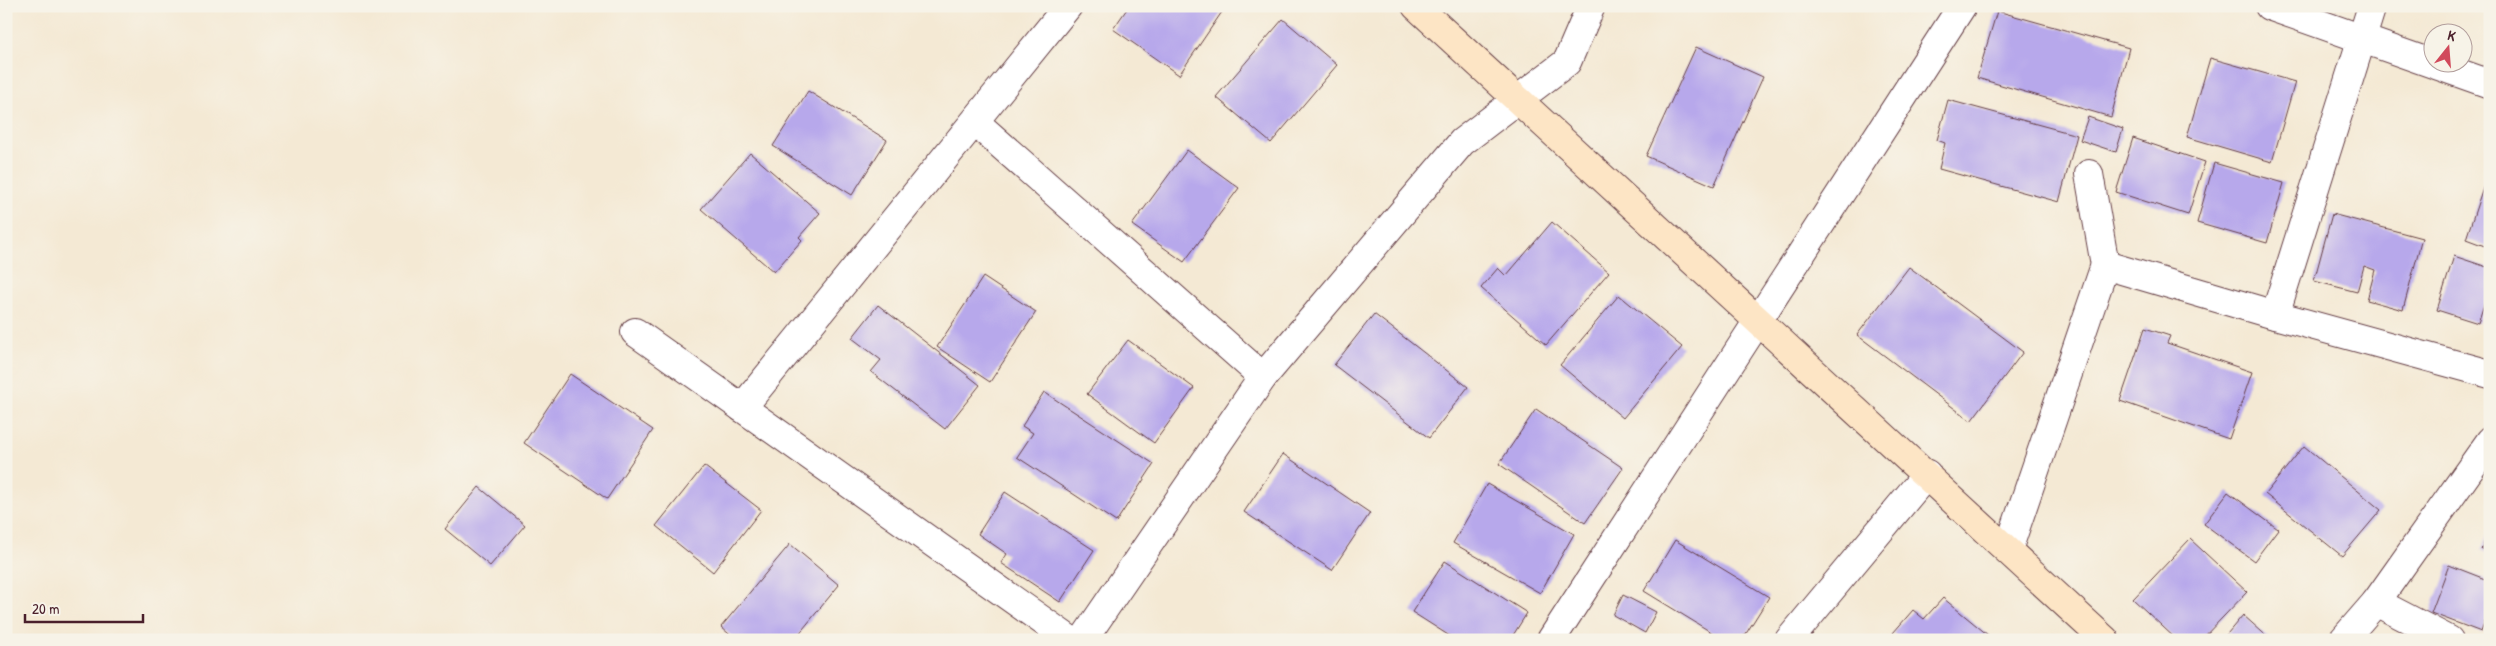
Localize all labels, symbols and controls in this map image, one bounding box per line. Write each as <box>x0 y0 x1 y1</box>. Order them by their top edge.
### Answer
north arrow <box>2424 22 2474 72</box>
text: K <box>2446 25 2459 45</box>
scale bar <box>25 591 142 623</box>
text: 20 m <box>32 598 59 619</box>

